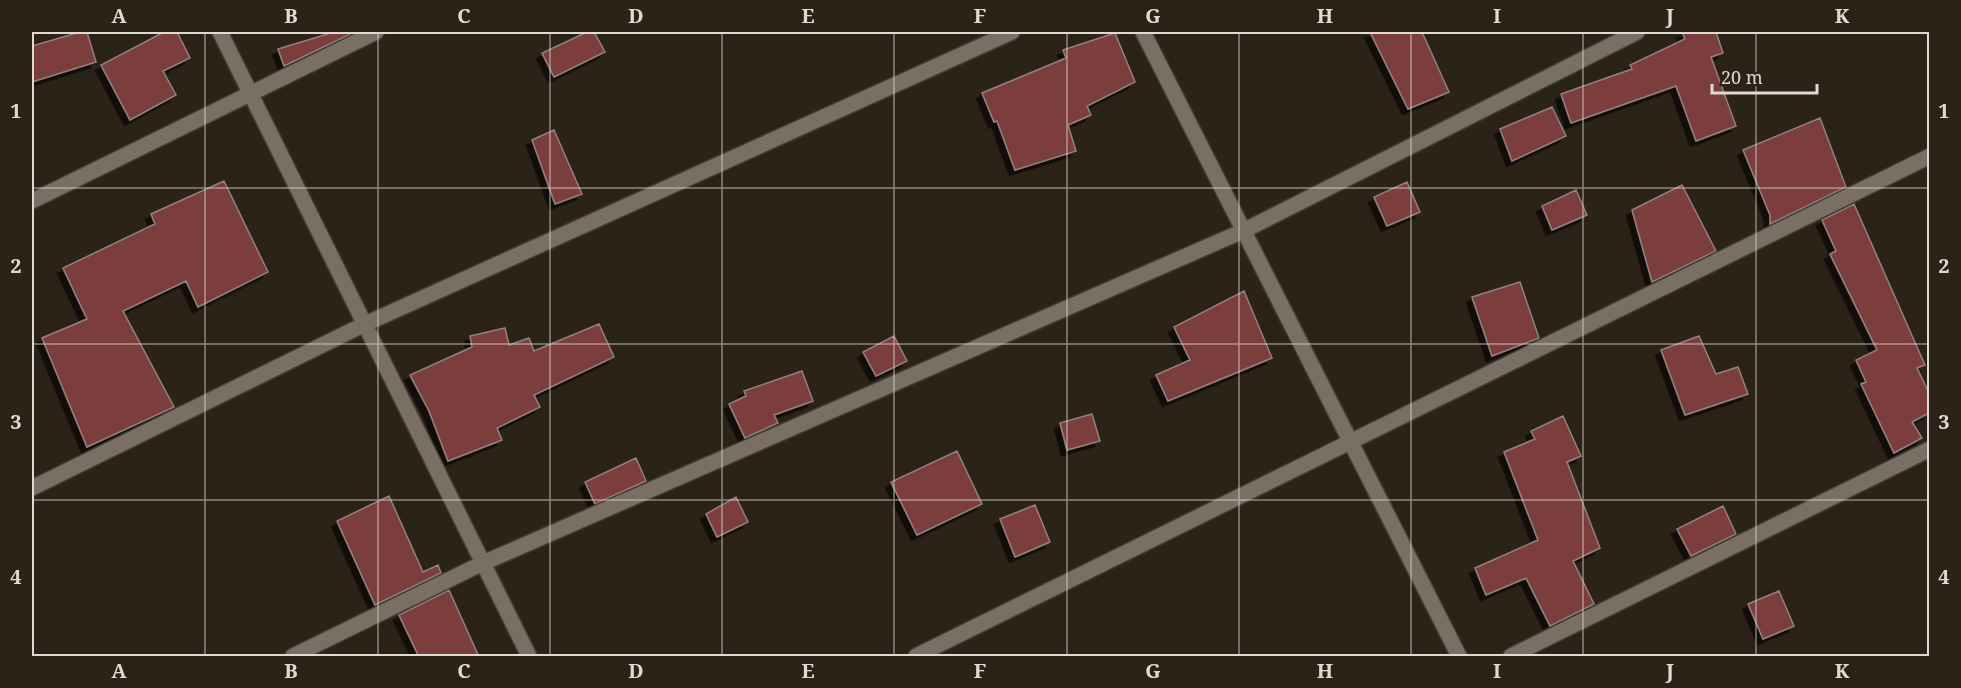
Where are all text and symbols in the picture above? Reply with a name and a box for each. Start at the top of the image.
text: A [111,2,127,29]
text: B [284,2,298,29]
text: C [457,2,471,29]
text: D [628,2,644,29]
text: E [801,2,815,29]
text: F [974,2,986,29]
text: G [1145,2,1161,29]
text: H [1317,2,1333,29]
text: I [1493,2,1501,29]
text: J [1665,2,1674,29]
text: K [1835,2,1850,29]
scale bar [1712,57,1817,95]
text: 20 m [1721,65,1763,89]
text: 1 [10,97,22,124]
text: 1 [1938,97,1950,124]
text: 2 [10,252,22,279]
text: 2 [1938,252,1950,279]
text: 3 [10,408,22,435]
text: 3 [1938,408,1950,435]
text: 4 [10,563,22,590]
text: 4 [1938,563,1950,590]
text: A [111,657,127,684]
text: B [284,657,298,684]
text: C [457,657,471,684]
text: D [628,657,644,684]
text: E [801,657,815,684]
text: F [974,657,986,684]
text: G [1145,657,1161,684]
text: H [1317,657,1333,684]
text: I [1493,657,1501,684]
text: J [1665,657,1674,684]
text: K [1835,657,1850,684]

